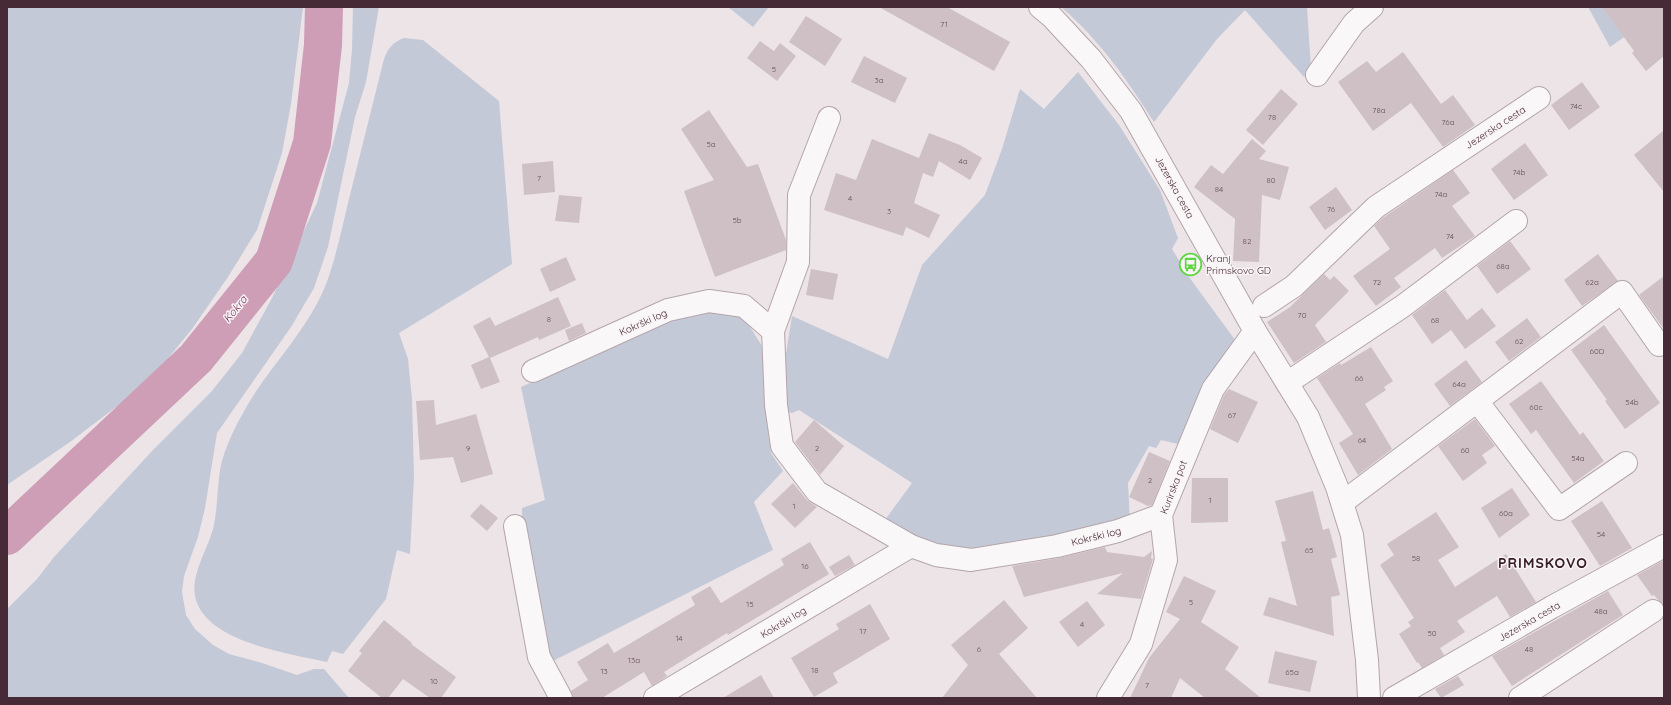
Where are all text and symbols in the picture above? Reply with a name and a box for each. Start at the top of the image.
house number: 71 [940,19,948,29]
house number: 5 [772,64,776,74]
house number: 3a [874,75,884,85]
house number: 74c [1570,101,1582,111]
street label: Jezerska cesta [1463,103,1528,152]
house number: 78a [1372,105,1386,115]
house number: 78 [1268,112,1276,122]
house number: 76a [1441,117,1455,127]
house number: 5a [706,139,716,149]
street label: Jezerska cesta [1152,154,1197,221]
house number: 4a [958,156,968,166]
house number: 74b [1513,167,1526,177]
house number: 7 [537,173,541,183]
house number: 80 [1266,175,1276,185]
house number: 84 [1215,184,1223,194]
house number: 74a [1435,189,1448,199]
house number: 4 [848,193,852,203]
house number: 76 [1327,204,1336,214]
house number: 3 [887,206,891,216]
house number: 5b [732,215,742,225]
house number: 74 [1446,231,1454,241]
house number: 82 [1243,236,1252,246]
bus stop icon: Kranj Primskovo GD [1178,251,1204,277]
place label: Kranj Primskovo GD [1206,252,1271,277]
house number: 68a [1496,261,1510,271]
house number: 72 [1373,277,1382,287]
house number: 62a [1585,277,1599,287]
water label: Kokra [220,292,251,325]
street label: Kokrški log [617,306,669,339]
house number: 70 [1298,310,1307,320]
house number: 8 [547,314,551,324]
house number: 68 [1431,315,1439,325]
house number: 62 [1515,336,1524,346]
house number: 60D [1590,346,1605,356]
house number: 66 [1355,373,1364,383]
house number: 64a [1452,379,1466,389]
house number: 54b [1625,397,1639,407]
house number: 60c [1529,402,1543,412]
house number: 67 [1228,410,1236,420]
house number: 64 [1358,435,1366,445]
house number: 9 [466,443,471,453]
house number: 2 [815,443,820,453]
house number: 60 [1460,445,1470,455]
house number: 54a [1571,453,1585,463]
street label: Kurirska pot [1157,458,1190,516]
house number: 2 [1148,475,1153,485]
house number: 1 [1209,495,1212,505]
house number: 1 [793,501,796,511]
house number: 60a [1499,508,1513,518]
street label: Kokrški log [1070,524,1123,549]
house number: 54 [1597,529,1605,539]
house number: 65 [1305,545,1313,555]
house number: 58 [1412,553,1420,563]
district label: PRIMSKOVO [1498,554,1588,572]
house number: 16 [801,561,809,571]
house number: 5 [1189,597,1193,607]
street label: Jezerska cesta [1496,598,1563,644]
house number: 15 [746,599,754,609]
street label: Kokrški log [758,604,809,641]
house number: 48a [1594,606,1608,616]
house number: 4 [1080,619,1084,629]
house number: 17 [859,626,867,636]
house number: 50 [1427,628,1437,638]
house number: 14 [675,633,683,643]
house number: 6 [977,644,982,654]
house number: 48 [1525,644,1533,654]
house number: 13a [628,655,640,665]
house number: 18 [811,665,819,675]
house number: 13 [600,666,608,676]
house number: 65a [1285,667,1299,677]
house number: 10 [430,676,438,686]
house number: 7 [1145,680,1149,690]

